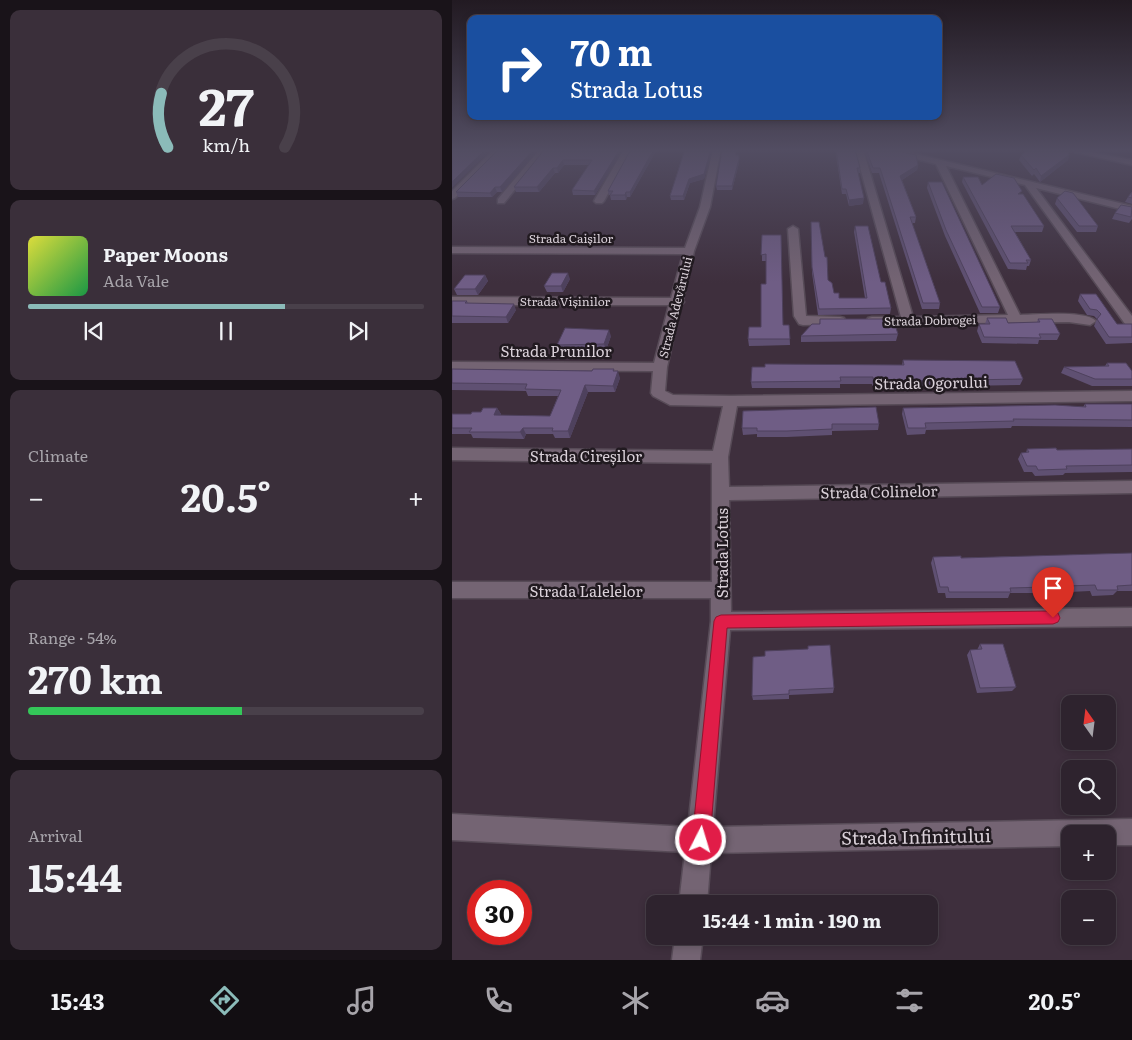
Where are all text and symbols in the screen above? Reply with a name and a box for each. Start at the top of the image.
text: 70 m [570,25,652,77]
icon: right [487,35,552,100]
text: 27 [198,65,254,142]
text: Strada Lotus [570,72,702,105]
text: km/h [202,131,250,158]
street label: Strada Caișilor [529,229,614,247]
text: Paper Moons [103,240,228,268]
street label: Strada Adevărului [654,254,696,360]
text: Ada Vale [103,268,169,292]
street label: Strada Vișinilor [520,292,611,310]
street label: Strada Dobrogei [884,310,976,330]
icon: previous [80,317,108,345]
icon: pause [212,317,240,345]
icon: next [344,317,372,345]
street label: Strada Prunilor [500,339,612,362]
street label: Strada Ogorului [874,370,988,394]
text: Climate [28,443,88,467]
street label: Strada Cireșilor [530,444,642,467]
text: 20.5° [181,467,271,524]
text: − [28,475,44,517]
text: + [408,475,424,517]
street label: Strada Colinelor [820,478,938,504]
street label: Strada Lotus [710,508,733,598]
pin [1032,567,1074,618]
icon: arrive [1039,574,1067,602]
street label: Strada Lalelelor [529,579,643,602]
text: Range · 54% [28,625,117,649]
text: 270 km [28,649,163,706]
north arrow [1061,695,1116,750]
map controls [1061,695,1116,945]
button: search [1061,760,1116,815]
position arrow [674,813,726,865]
street label: Strada Infinitului [841,821,991,851]
text: Arrival [28,823,83,847]
button: + [1061,825,1116,880]
text: 15:44 [28,847,122,904]
speed limit sign: 30 [467,880,532,945]
button: − [1061,890,1116,945]
text: 15:44 · 1 min · 190 m [703,906,881,934]
icon: directions [207,983,242,1018]
icon: music [344,983,379,1018]
icon: phone [481,983,516,1018]
icon: climate [618,983,653,1018]
icon: car [755,983,790,1018]
icon: filters [892,983,927,1018]
text: 15:43 [51,984,104,1017]
text: 20.5° [1029,984,1081,1017]

